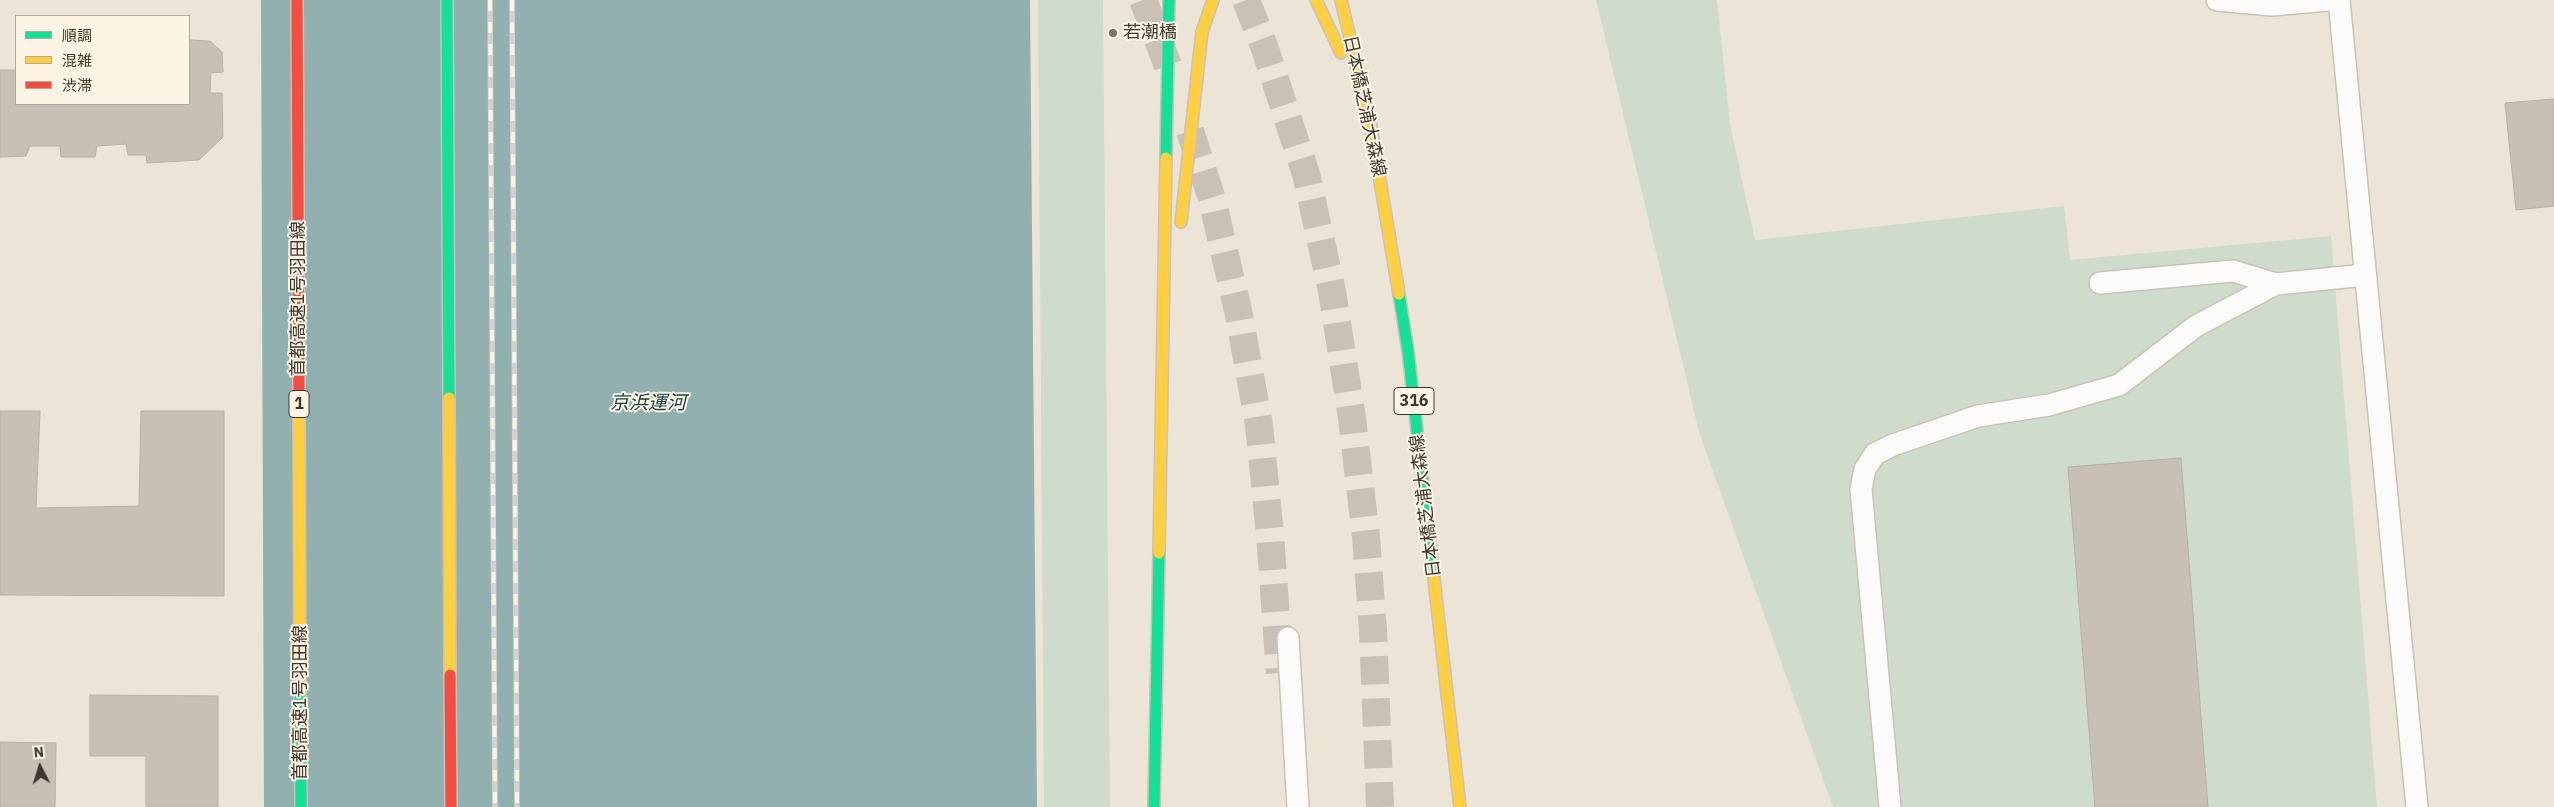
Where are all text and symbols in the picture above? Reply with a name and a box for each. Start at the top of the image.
legend [15,15,190,105]
place label: 若潮橋 [1123,22,1177,44]
text: 順調 [62,26,92,45]
marker: 若潮橋 [1107,27,1119,39]
street label: 日本橋芝浦大森線 [1338,33,1390,179]
text: 混雑 [62,51,92,70]
text: 渋滞 [62,76,92,95]
street label: 首都高速1号羽田線 [288,222,310,376]
road number: 316 [1394,388,1434,414]
road number: 1 [289,390,309,418]
water label: 京浜運河 [610,393,686,415]
street label: 日本橋芝浦大森線 [1407,433,1445,579]
street label: 首都高速1号羽田線 [290,626,312,780]
north arrow [15,742,65,792]
text: N [33,743,45,761]

